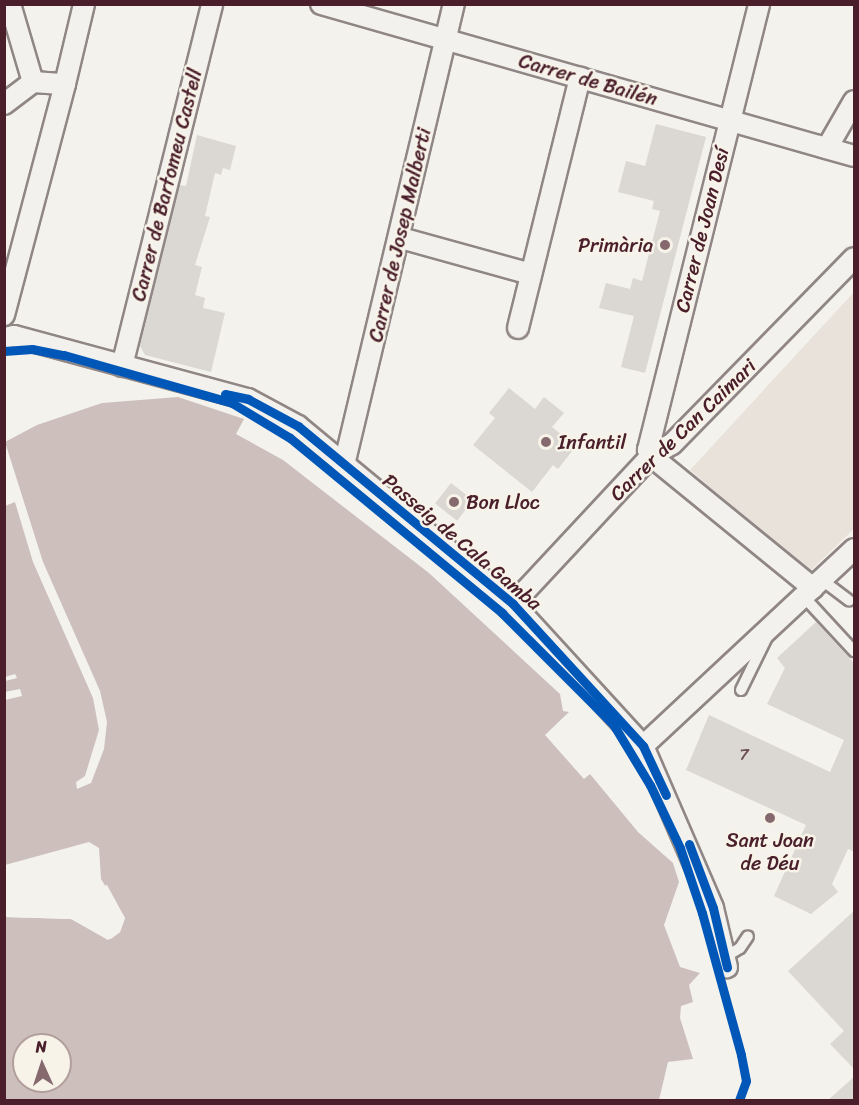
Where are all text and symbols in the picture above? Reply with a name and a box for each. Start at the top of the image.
street label: Carrer de Bailén [516,49,660,111]
street label: Carrer de Bartomeu Castell [126,65,208,305]
street label: Carrer de Josep Malberti [364,126,436,344]
street label: Carrer de Joan Desí [670,144,734,316]
place label: Primària [578,233,653,257]
marker: Primària [658,238,672,252]
street label: Carrer de Can Caimari [605,354,761,506]
place label: Infantil [558,430,626,454]
marker: Infantil [539,435,553,449]
street label: Passeig de Cala Gamba [378,469,546,615]
place label: Bon Lloc [466,490,540,514]
marker: Bon Lloc [447,495,461,509]
house number: 7 [739,745,749,765]
marker: Sant Joan de Déu [761,809,779,827]
place label: Sant Joan de Déu [726,829,814,876]
text: N [35,1032,47,1061]
north arrow [12,1033,72,1093]

